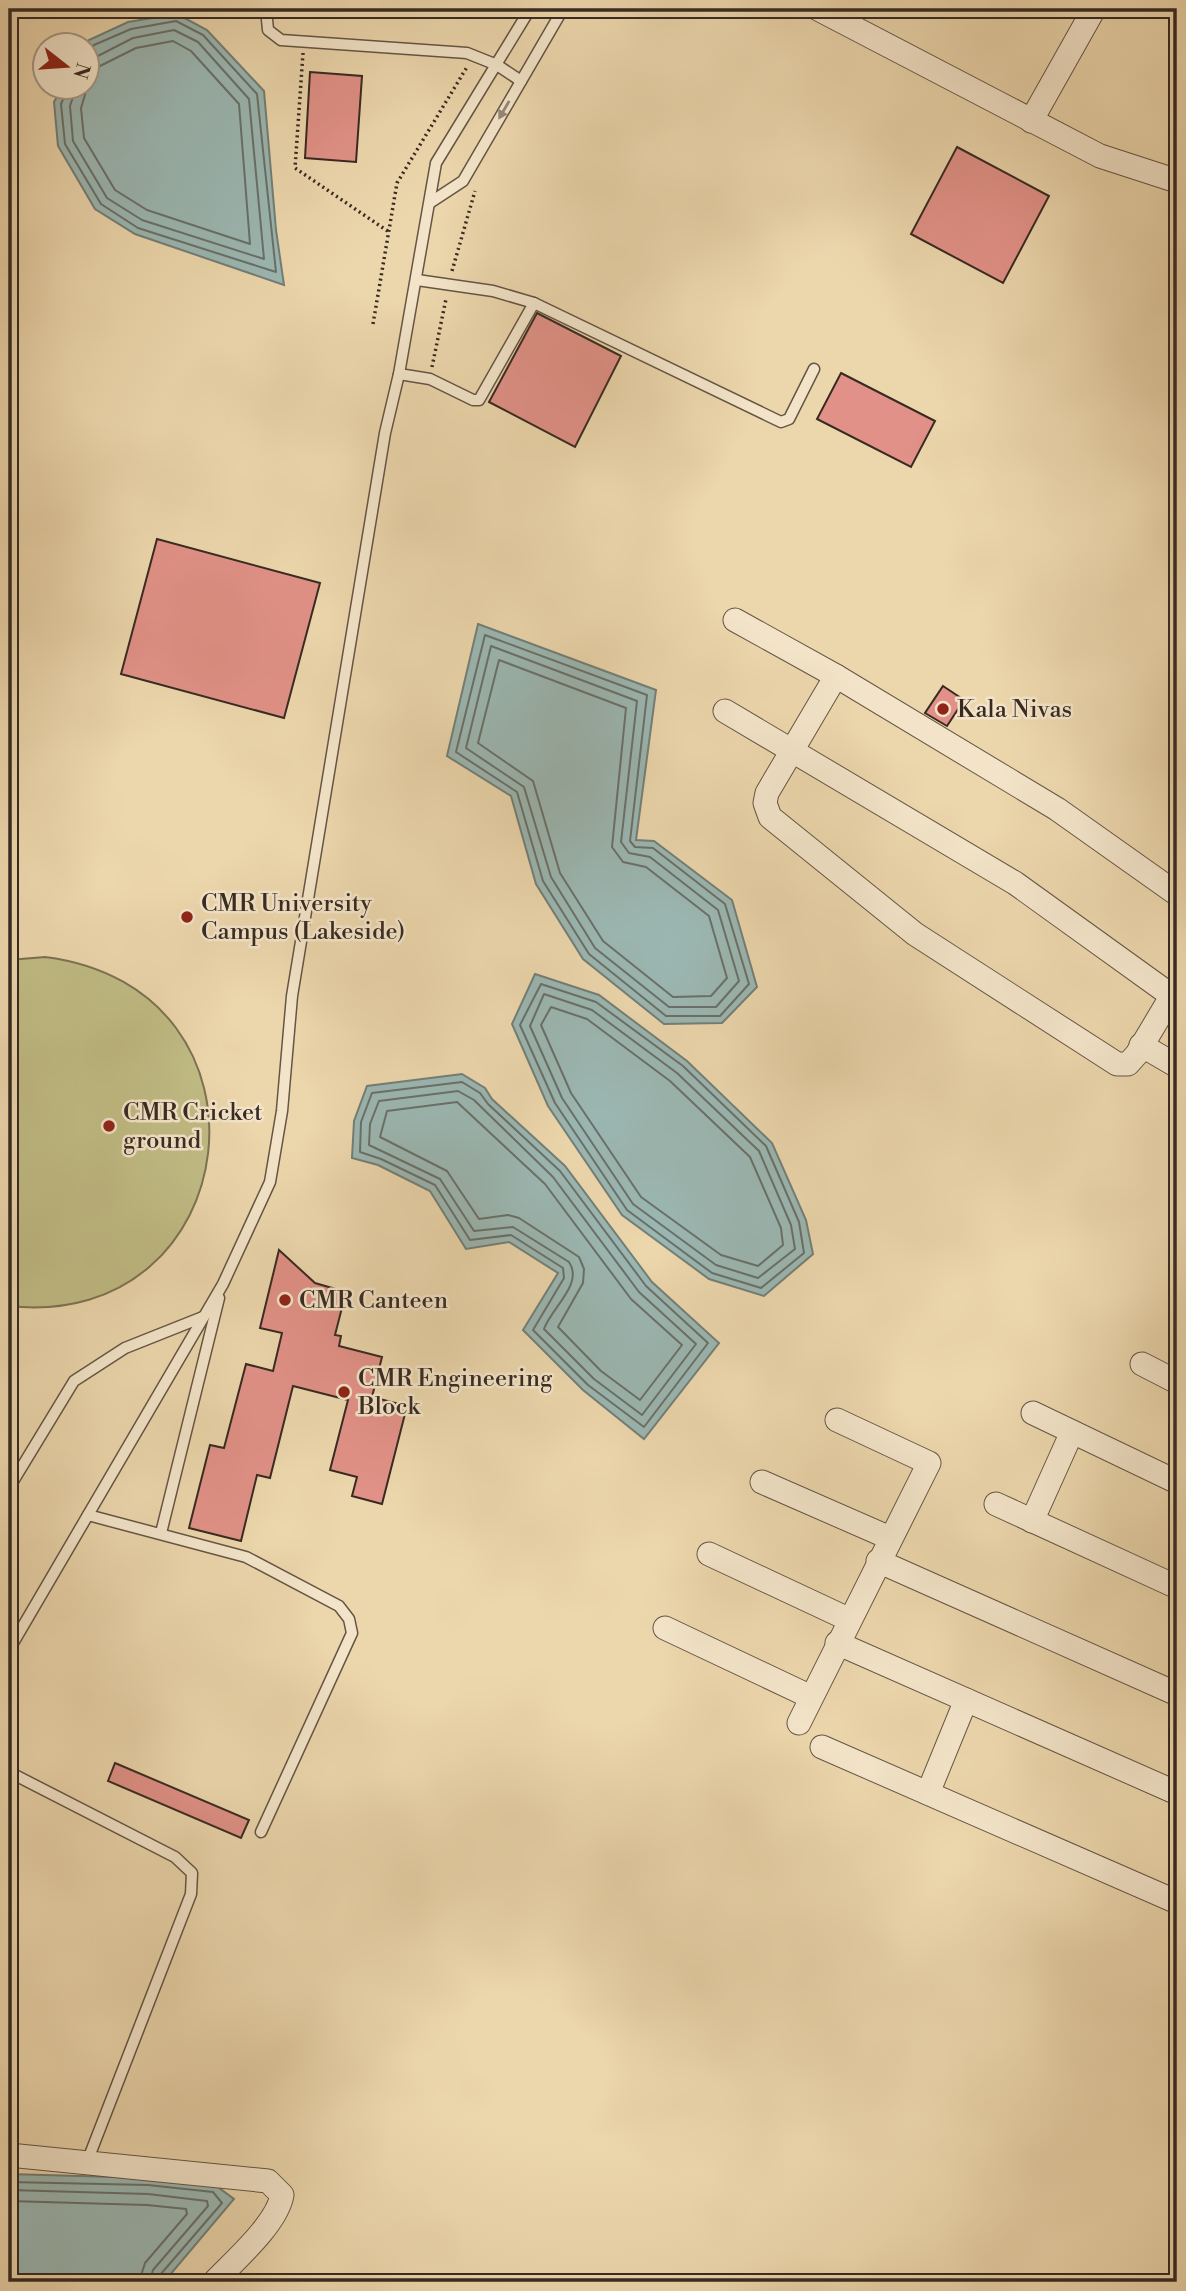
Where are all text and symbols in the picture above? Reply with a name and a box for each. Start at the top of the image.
north arrow [32,32,102,102]
text: N [68,60,95,81]
one-way arrow [498,101,510,120]
place label: Kala Nivas [957,695,1072,725]
marker: Kala Nivas [935,701,951,717]
place label: CMR University Campus (Lakeside) [201,889,405,947]
marker: CMR University Campus (Lakeside) [179,909,195,925]
place label: CMR Cricket ground [123,1098,263,1156]
marker: CMR Cricket ground [101,1118,117,1134]
place label: CMR Canteen [299,1286,448,1316]
marker: CMR Canteen [277,1292,293,1308]
place label: CMR Engineering Block [357,1364,553,1422]
marker: CMR Engineering Block [336,1384,352,1400]

